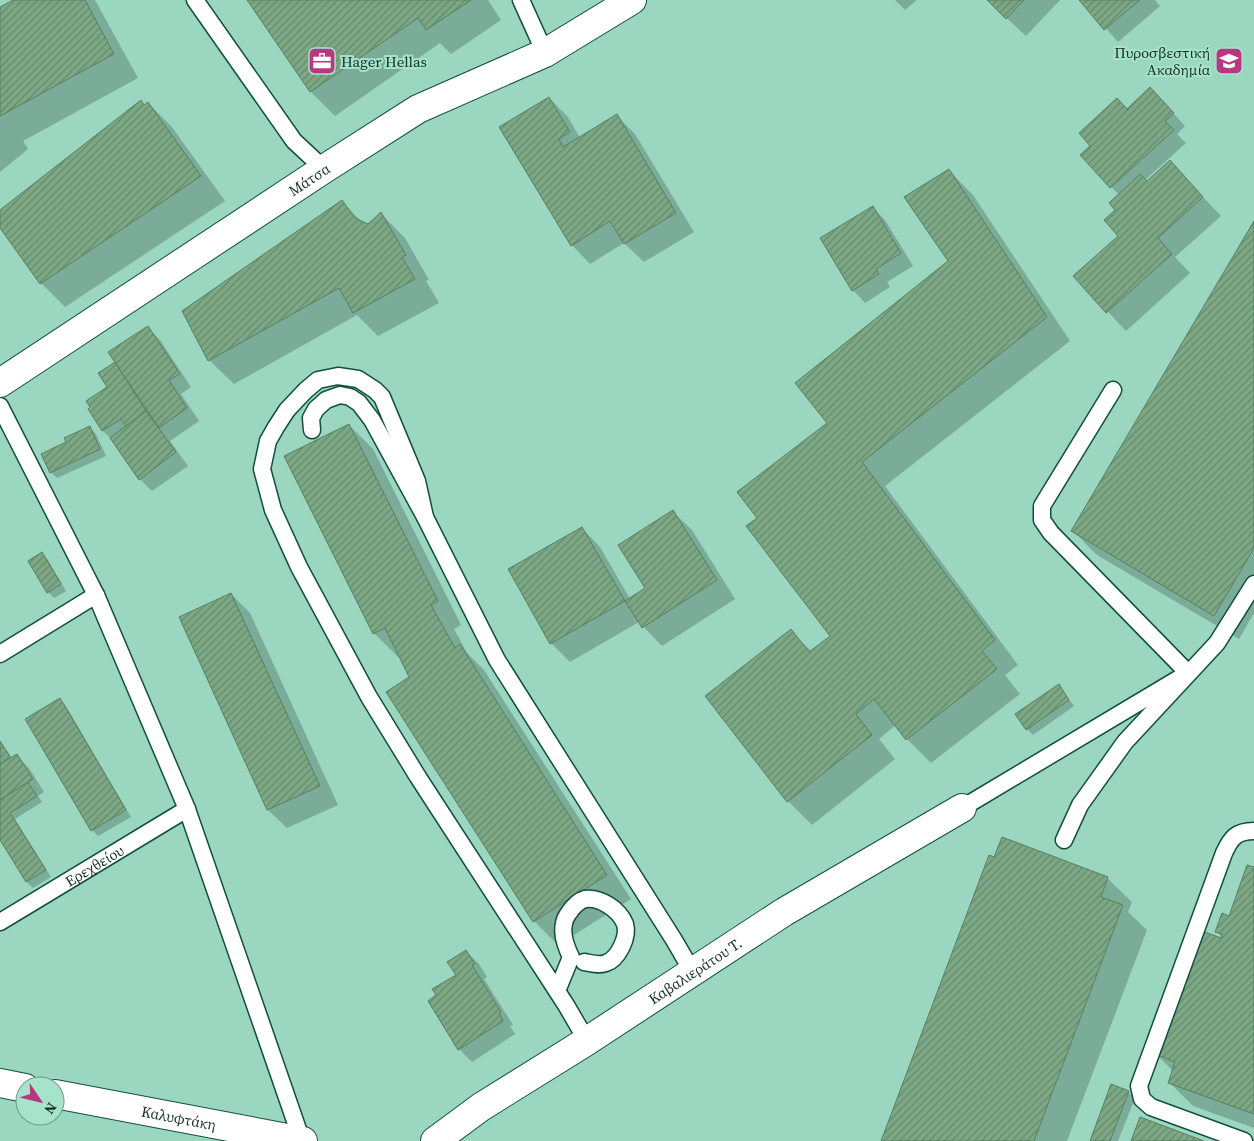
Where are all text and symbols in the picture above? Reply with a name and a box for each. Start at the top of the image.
place label: Πυροσβεστική Ακαδημία [1114,42,1211,80]
office icon: Hager Hellas [307,46,337,76]
school or university icon: Πυροσβεστική Ακαδημία [1214,46,1244,76]
place label: Hager Hellas [341,51,427,72]
street label: Μάτσα [284,157,334,200]
street label: Ερεχθείου [61,839,128,891]
street label: Καβαλιεράτου Τ. [644,932,746,1009]
north arrow [15,1076,65,1126]
text: N [40,1099,62,1118]
street label: Καλυφτάκη [140,1100,218,1135]

